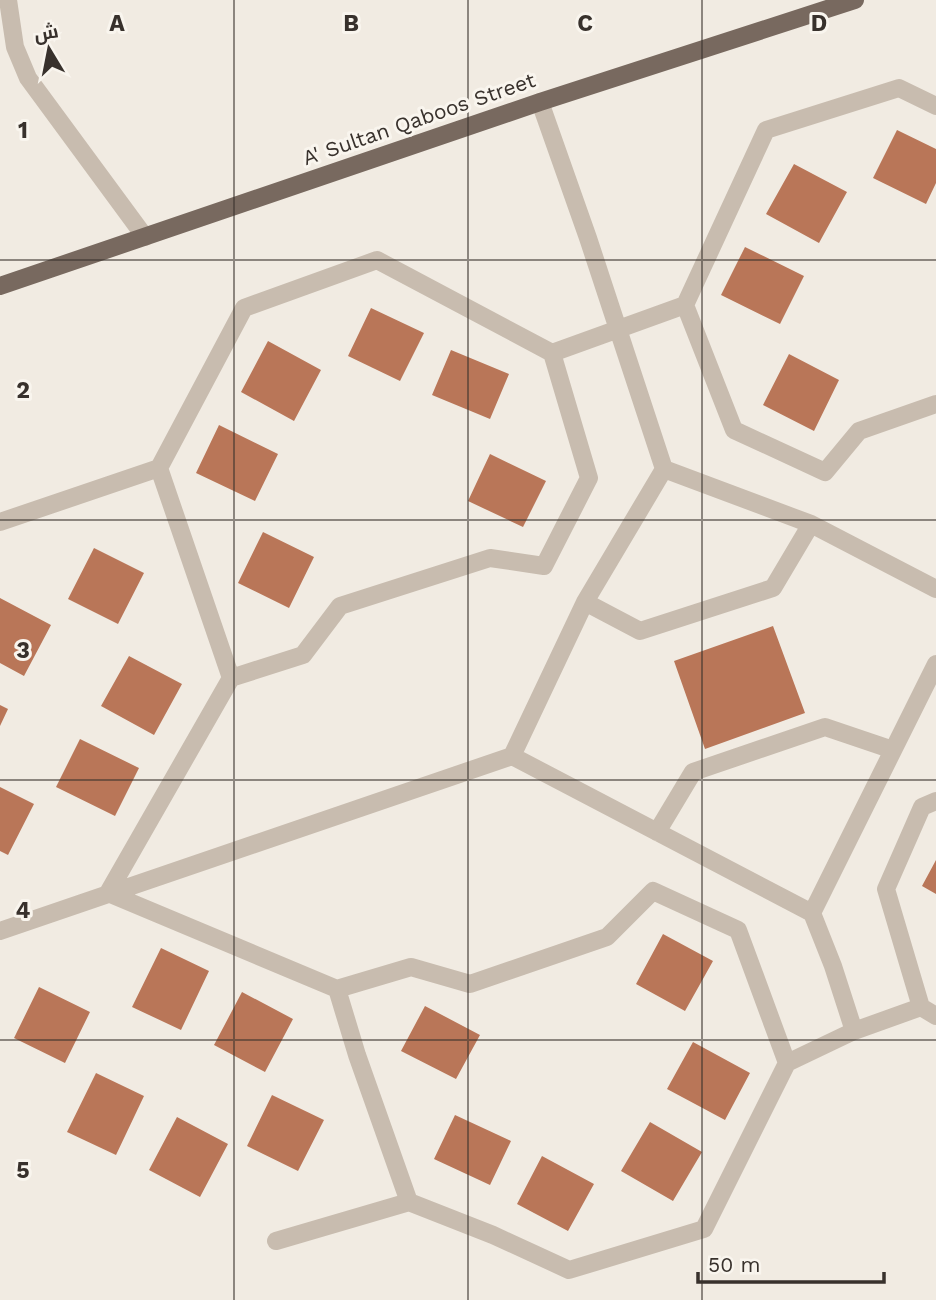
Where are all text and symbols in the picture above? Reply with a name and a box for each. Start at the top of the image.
text: A [109,10,125,37]
text: B [343,10,359,37]
text: C [577,10,593,37]
text: D [811,10,827,37]
north arrow [14,14,84,84]
text: ش [32,19,60,46]
street label: A' Sultan Qaboos Street [299,67,539,170]
text: 1 [18,117,28,144]
text: 2 [16,377,30,404]
text: 3 [16,637,30,664]
text: 4 [16,897,31,924]
text: 5 [16,1157,30,1184]
scale bar [698,1240,884,1284]
text: 50 m [708,1252,760,1277]

